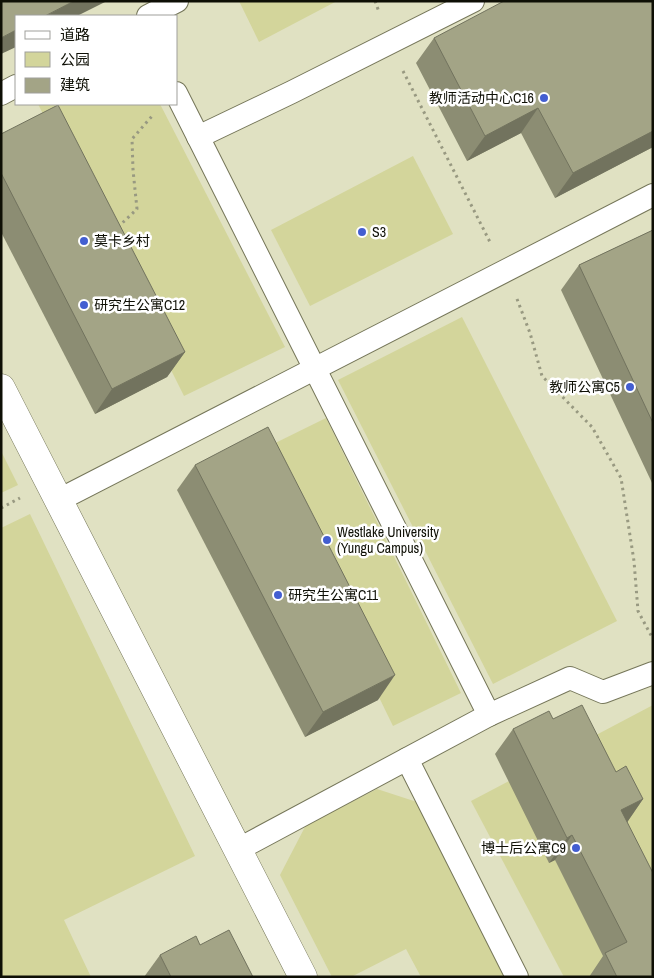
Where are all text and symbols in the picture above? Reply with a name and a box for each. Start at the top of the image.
legend [15,15,178,105]
text: 道路 [60,24,90,45]
text: 公园 [60,49,90,70]
text: 建筑 [60,74,90,95]
place label: 教师活动中心C16 [429,89,534,107]
marker: 教师活动中心C16 [538,92,550,104]
place label: S3 [372,223,386,241]
marker: S3 [356,226,368,238]
place label: 莫卡乡村 [94,232,150,250]
marker: 莫卡乡村 [78,235,90,247]
place label: 研究生公寓C12 [94,296,185,314]
marker: 研究生公寓C12 [78,299,90,311]
place label: 教师公寓C5 [549,378,620,396]
marker: 教师公寓C5 [624,381,636,393]
place label: Westlake University (Yungu Campus) [337,523,439,557]
marker: Westlake University (Yungu Campus) [321,534,333,546]
place label: 研究生公寓C11 [288,586,379,604]
marker: 研究生公寓C11 [272,589,284,601]
place label: 博士后公寓C9 [481,839,566,857]
marker: 博士后公寓C9 [570,842,582,854]

